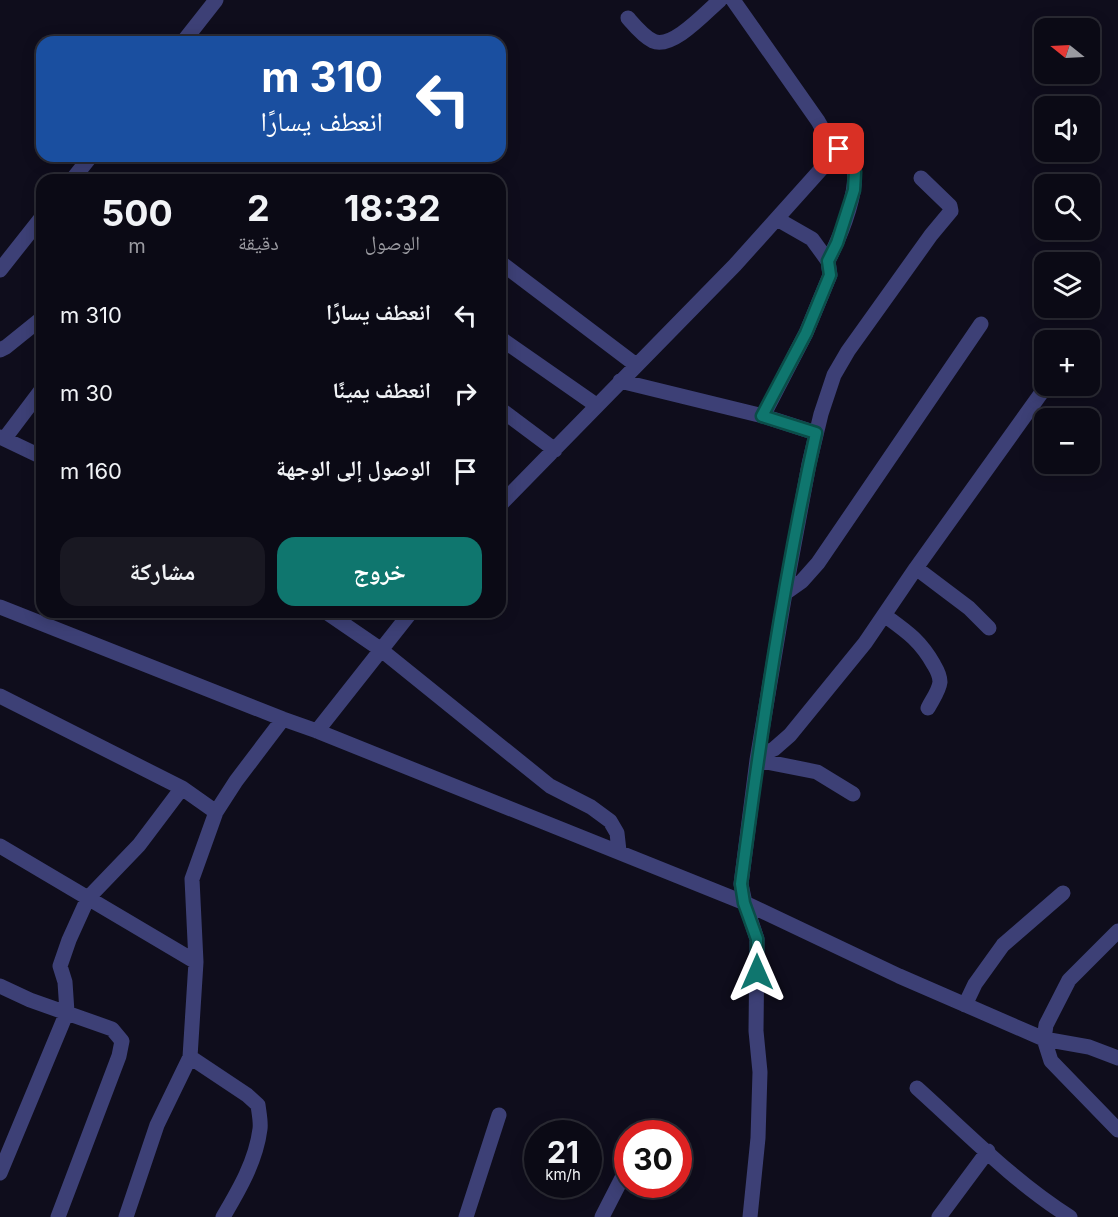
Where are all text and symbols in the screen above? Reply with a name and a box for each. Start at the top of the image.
north arrow [1034,18,1100,84]
map controls [1034,18,1100,474]
text: 310 m [261,51,383,102]
icon: left [404,60,482,138]
button: sound [1034,96,1100,162]
text: انعطف يسارًا [260,105,383,138]
pin [813,123,864,174]
icon: arrive [822,132,855,165]
button: search [1034,174,1100,240]
text: 2 [247,186,270,230]
text: 18:32 [344,186,441,230]
text: 500 [101,191,173,235]
text: دقيقة [238,231,279,255]
text: الوصول [365,231,420,255]
text: m [128,234,146,258]
button: layers [1034,252,1100,318]
text: انعطف يسارًا [326,299,431,325]
icon: left [449,299,482,332]
text: 310 m [60,302,122,328]
button: + [1034,330,1100,396]
text: انعطف يمينًا [332,377,431,403]
icon: right [449,377,482,410]
text: 30 m [60,380,113,406]
button: − [1034,408,1100,474]
text: الوصول إلى الوجهة [276,455,431,481]
icon: arrive [449,455,482,488]
text: 160 m [60,458,122,484]
button: مشاركة [60,537,265,606]
button: خروج [277,537,482,606]
position arrow [725,940,789,1004]
speed limit sign: 30 [614,1120,692,1198]
text: 21 [547,1134,579,1170]
text: km/h [545,1165,581,1184]

